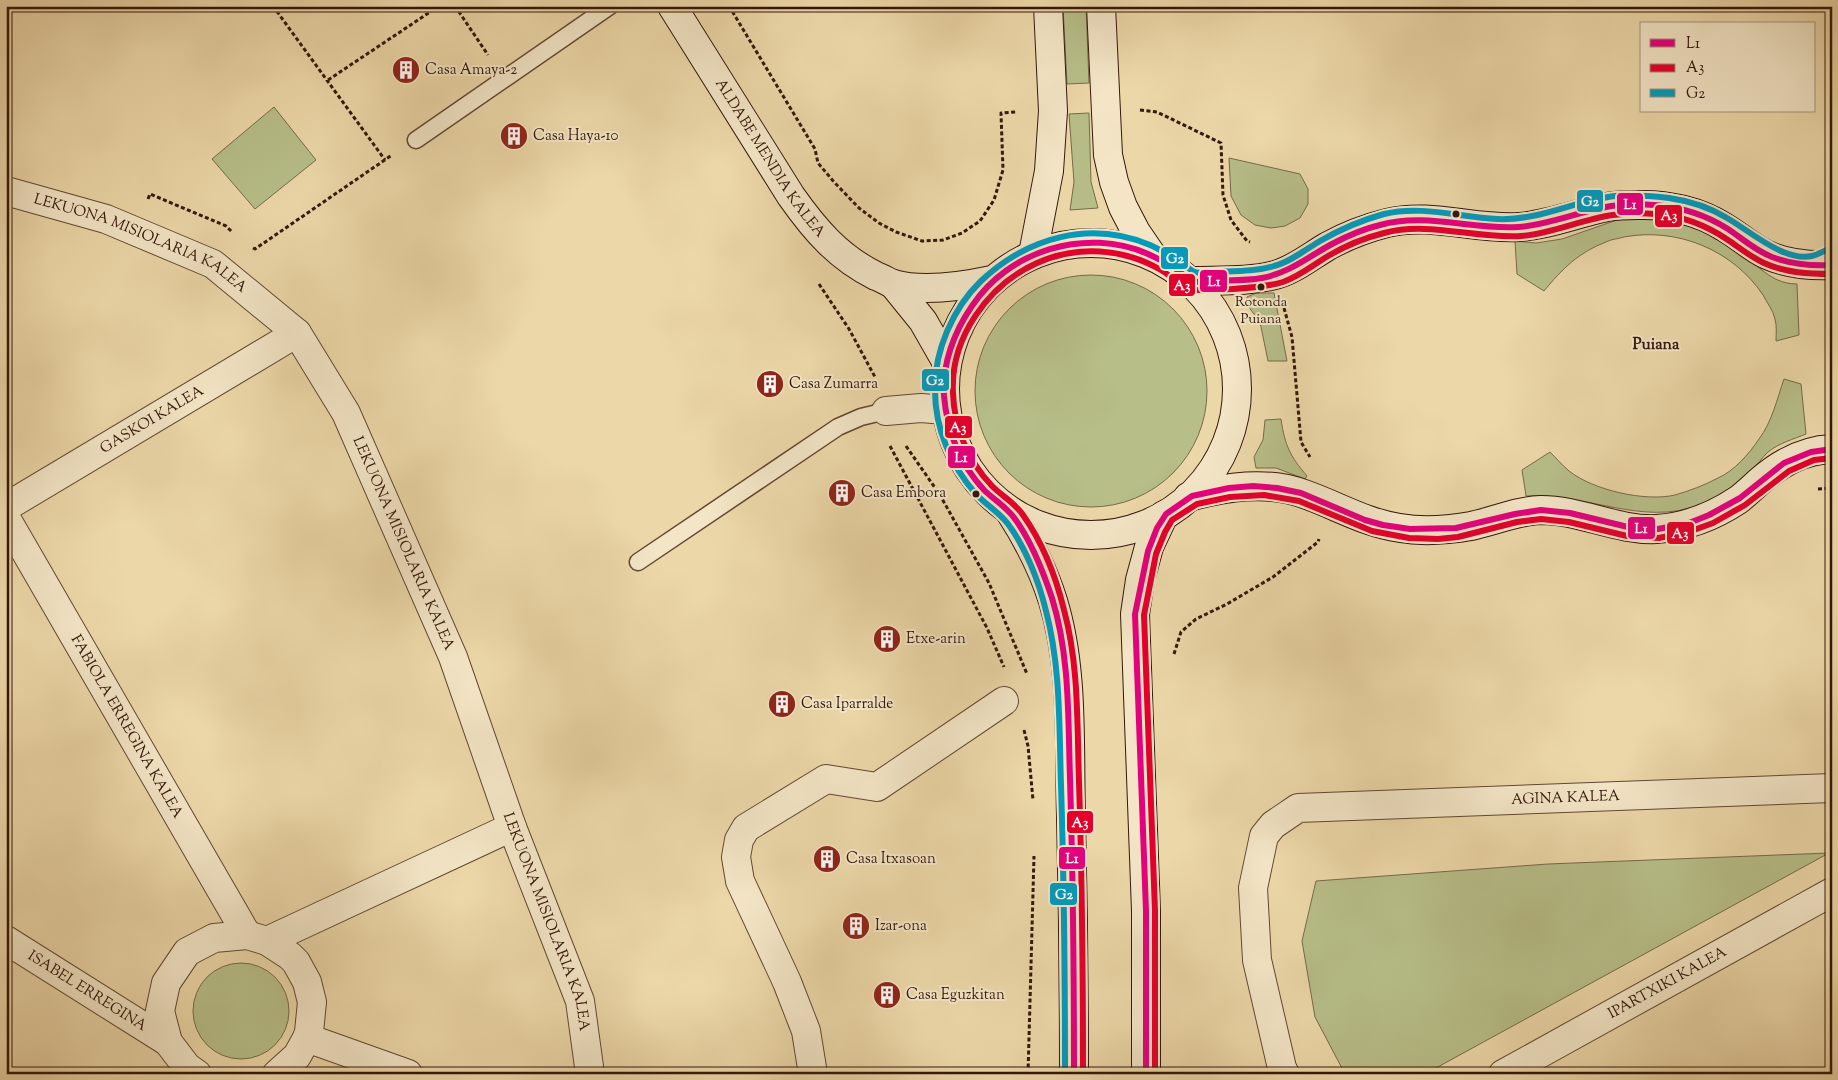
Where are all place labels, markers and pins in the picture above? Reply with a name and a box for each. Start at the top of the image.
building icon: Casa Amaya-2 [391,55,421,85]
place label: Casa Amaya-2 [425,60,517,81]
building icon: Casa Haya-10 [499,121,529,151]
place label: Casa Haya-10 [533,126,618,147]
unlabelled marker [1451,209,1461,219]
marker: Rotonda Puiana [1256,282,1266,292]
place label: Rotonda Puiana [1235,293,1288,330]
building icon: Casa Zumarra [755,369,785,399]
place label: Casa Zumarra [789,374,878,395]
building icon: Casa Embora [827,478,857,508]
place label: Casa Embora [861,483,946,504]
unlabelled marker [971,489,981,499]
building icon: Etxe-arin [872,624,902,654]
place label: Etxe-arin [906,629,966,650]
building icon: Casa Iparralde [767,689,797,719]
place label: Casa Iparralde [801,694,893,715]
building icon: Casa Itxasoan [812,844,842,874]
place label: Casa Itxasoan [846,849,936,870]
building icon: Izar-ona [841,911,871,941]
place label: Izar-ona [875,916,927,937]
building icon: Casa Eguzkitan [872,980,902,1010]
place label: Casa Eguzkitan [906,985,1005,1006]

